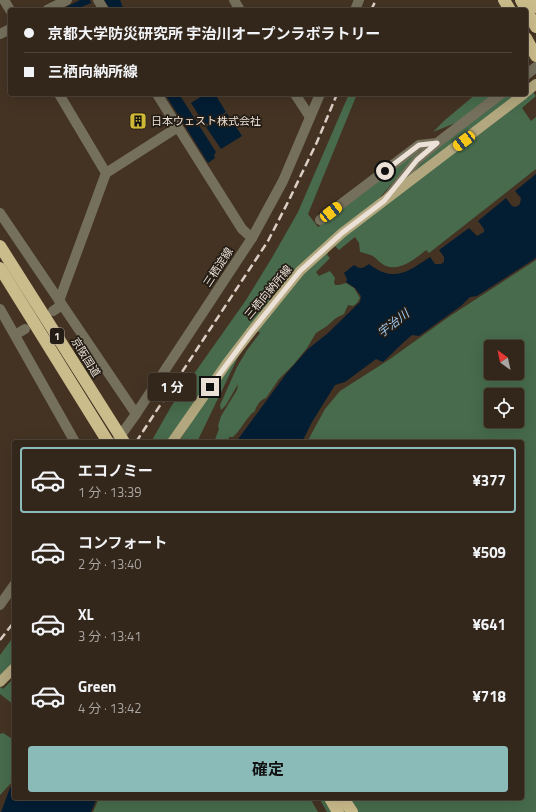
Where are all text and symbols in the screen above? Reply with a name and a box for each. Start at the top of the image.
text: 京都大学防災研究所 宇治川オープンラボラトリー [48,22,380,45]
text: 三栖向納所線 [48,60,138,83]
building icon: 日本ウェスト株式会社 [128,111,148,131]
place label: 日本ウェスト株式会社 [151,113,261,129]
car [451,129,477,153]
route start [376,162,394,180]
car [318,200,344,224]
street label: 三栖淀線 [199,244,237,290]
street label: 三栖向納所線 [241,262,295,322]
water label: 宇治川 [373,303,415,342]
road number: 1 [50,328,64,344]
street label: 京阪国道 [68,334,104,380]
north arrow [484,340,524,380]
map controls [484,340,524,428]
callout: 1 分 [148,373,196,401]
text: 1 分 [160,377,184,397]
route end [201,378,219,396]
button: locate [484,388,524,428]
text: エコノミー [78,459,153,482]
icon: car [30,462,66,498]
text: ¥377 [472,469,506,492]
text: 1 分 · 13:39 [78,482,142,502]
text: コンフォート [78,531,168,554]
icon: car [30,534,66,570]
text: ¥509 [472,541,506,564]
text: 2 分 · 13:40 [78,554,142,574]
text: XL [78,603,94,626]
icon: car [30,606,66,642]
text: ¥641 [472,613,506,636]
text: 3 分 · 13:41 [78,626,142,646]
text: Green [78,675,116,698]
icon: car [30,678,66,714]
text: ¥718 [472,685,506,708]
text: 4 分 · 13:42 [78,698,142,718]
button: 確定 [28,746,508,792]

